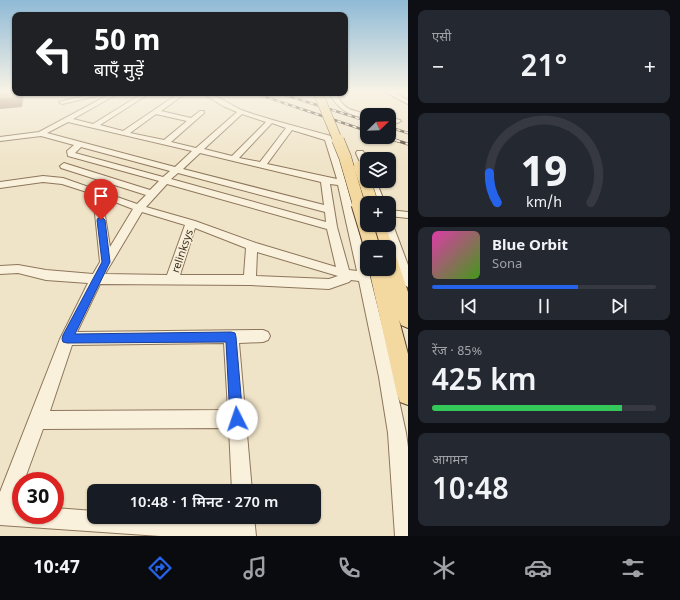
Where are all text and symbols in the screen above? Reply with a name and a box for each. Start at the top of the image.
text: 50 m [94,25,160,61]
icon: left [28,28,80,80]
text: एसी [432,29,451,46]
text: 21° [521,49,567,88]
text: − [432,54,444,83]
text: + [644,54,656,83]
text: बाएँ मुड़ें [94,60,144,83]
north arrow [360,108,396,144]
map controls [360,108,396,276]
text: 19 [520,149,568,203]
button: layers [360,152,396,188]
pin [84,179,118,220]
icon: arrive [90,185,112,207]
text: km/h [526,194,562,213]
button: + [360,196,396,232]
street label: relinksys [169,228,197,275]
text: Blue Orbit [492,237,568,256]
button: − [360,240,396,276]
text: Sona [492,256,522,273]
icon: previous [458,295,480,317]
icon: pause [533,295,555,317]
icon: next [608,295,630,317]
text: रेंज · 85% [432,343,482,360]
text: 425 km [432,363,537,402]
position arrow [216,398,258,440]
text: आगमन [432,452,468,469]
speed limit sign: 30 [12,472,64,524]
text: 10:48 [432,472,509,511]
text: 10:48 · 1 मिनट · 270 m [130,494,278,513]
icon: directions [146,554,174,582]
icon: music [241,554,269,582]
icon: phone [335,554,363,582]
icon: climate [430,554,458,582]
icon: car [524,554,552,582]
icon: filters [619,554,647,582]
text: 10:47 [33,557,80,580]

